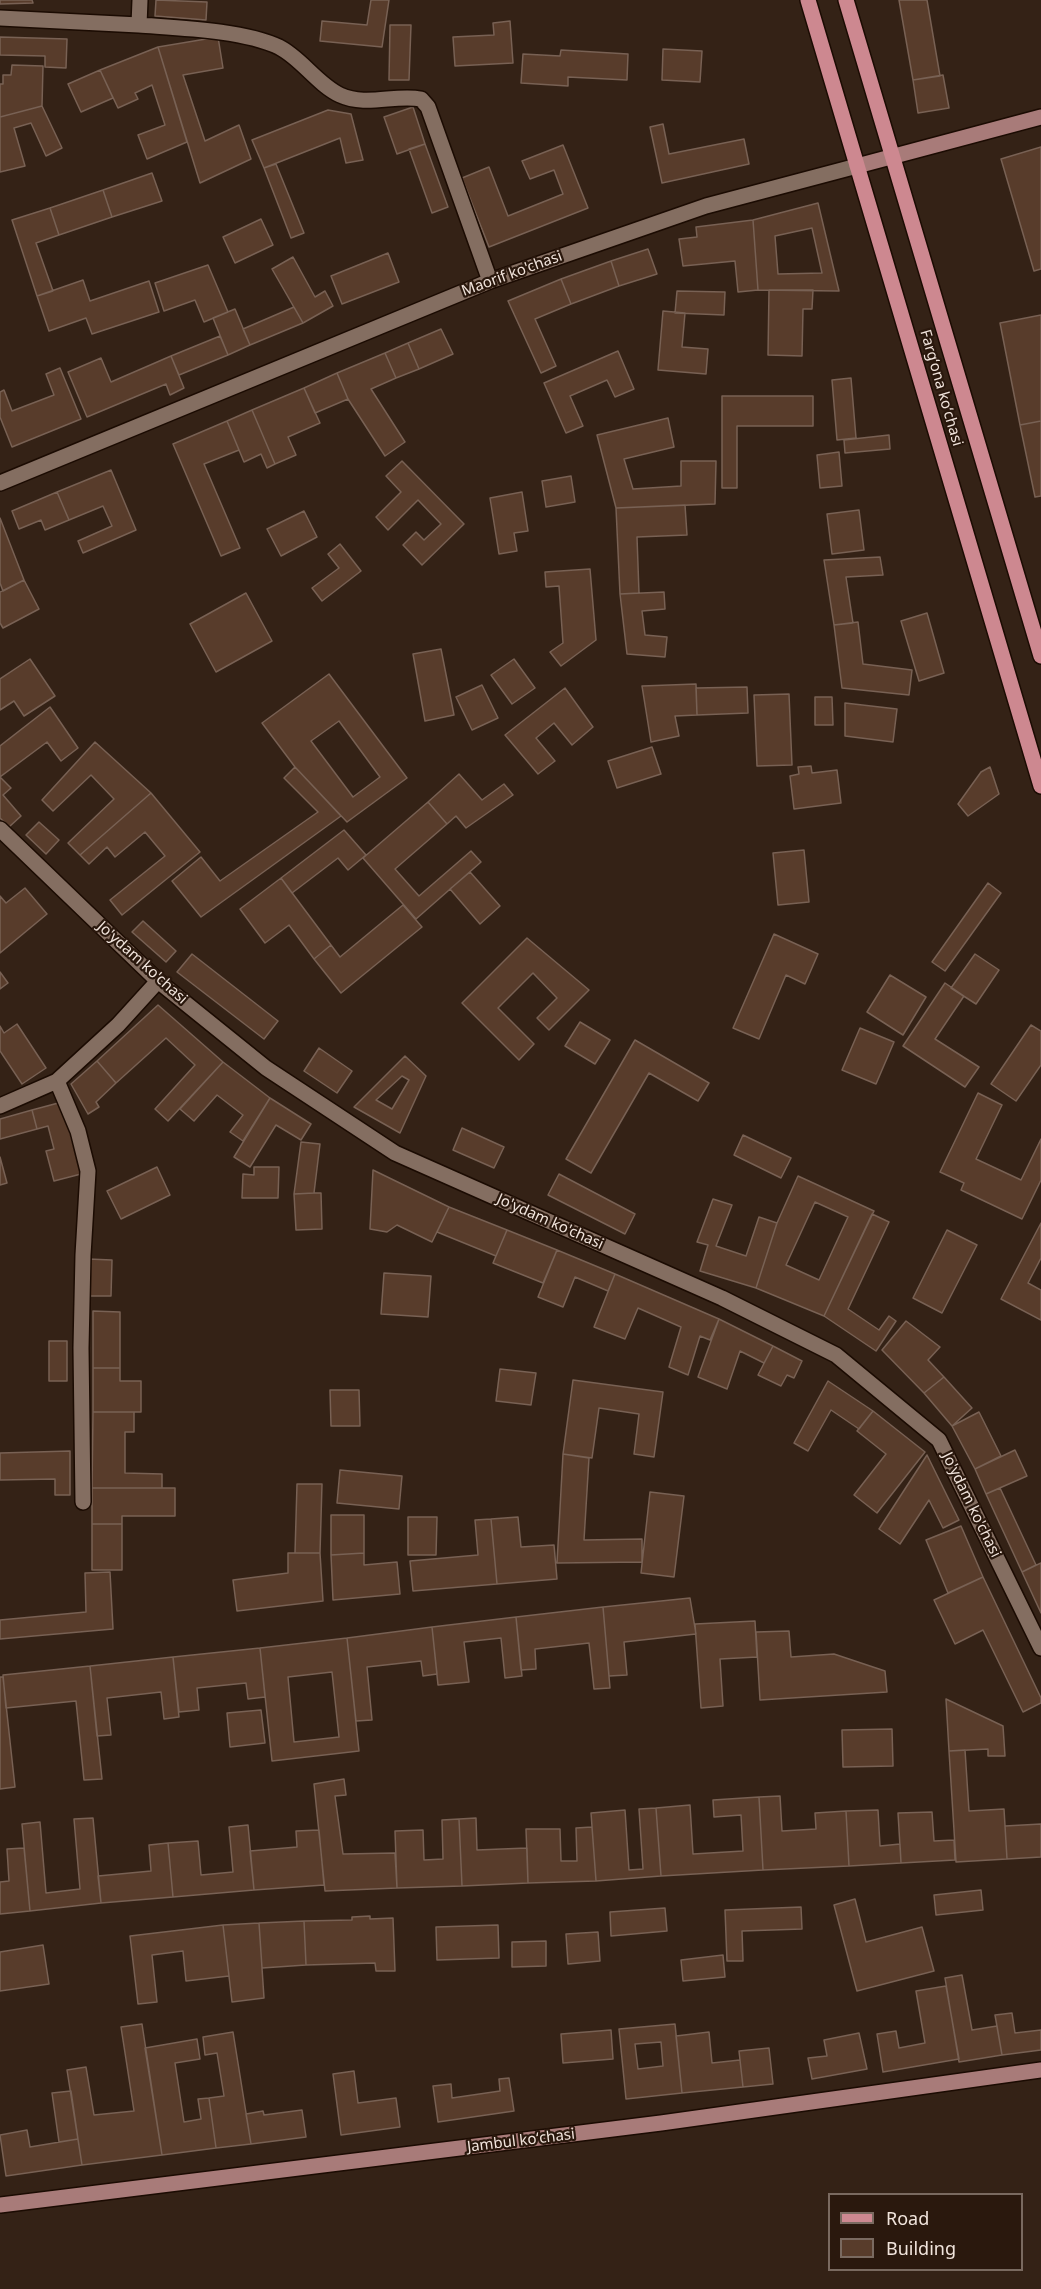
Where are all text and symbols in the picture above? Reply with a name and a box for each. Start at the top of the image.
street label: Maorif ko'chasi [459,247,565,301]
street label: Fargʻona koʻchasi [916,328,966,448]
street label: Jo'ydam ko'chasi [93,918,191,1008]
street label: Jo'ydam ko'chasi [494,1190,606,1254]
street label: Jo'ydam ko'chasi [938,1449,1004,1561]
street label: Jambul koʻchasi [466,2125,576,2157]
legend [828,2193,1023,2271]
text: Road [886,2206,929,2230]
text: Building [886,2236,956,2260]

